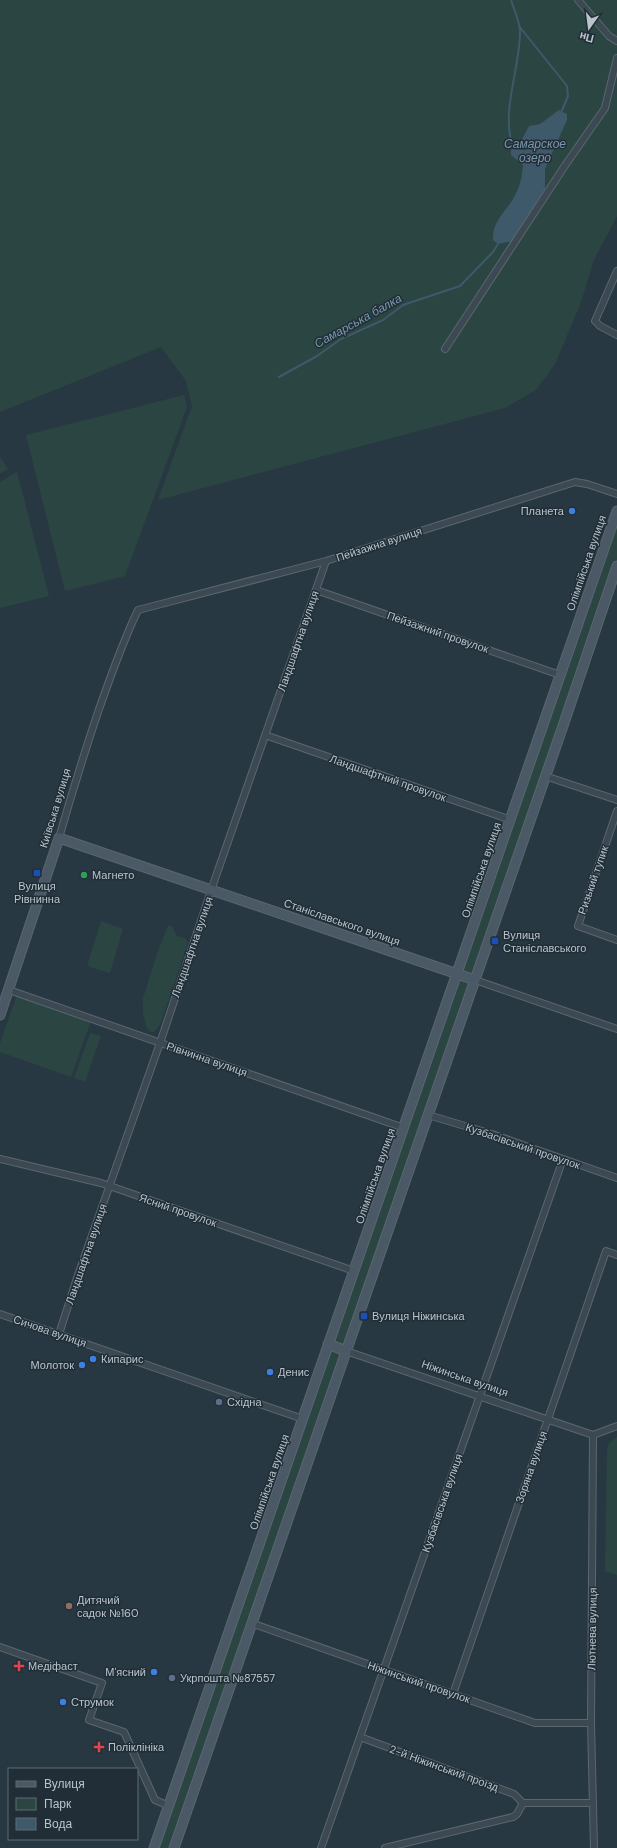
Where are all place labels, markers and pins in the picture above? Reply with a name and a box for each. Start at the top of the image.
place label: Планета [521,504,565,518]
marker: Планета [567,506,577,516]
marker: Вулиця Рівнинна [32,868,42,878]
place label: Магнето [92,868,134,882]
marker: Магнето [79,870,89,880]
place label: Вулиця Рівнинна [14,879,61,906]
place label: Вулиця Станіславського [503,928,586,955]
marker: Вулиця Станіславського [490,936,500,946]
place label: Вулиця Ніжинська [372,1309,465,1323]
marker: Вулиця Ніжинська [359,1311,369,1321]
place label: Кипарис [101,1352,144,1366]
marker: Кипарис [88,1354,98,1364]
place label: Молоток [31,1358,74,1372]
marker: Молоток [77,1360,87,1370]
place label: Денис [278,1365,310,1379]
marker: Денис [265,1367,275,1377]
place label: Східна [227,1395,262,1409]
marker: Східна [214,1397,224,1407]
place label: Дитячий садок №160 [77,1593,139,1620]
marker: Дитячий садок №160 [64,1601,74,1611]
place label: Медіфаст [28,1659,78,1673]
marker: Медіфаст [13,1660,25,1672]
place label: М'ясний [105,1665,146,1679]
marker: М'ясний [149,1667,159,1677]
place label: Укрпошта №87557 [180,1671,275,1685]
marker: Укрпошта №87557 [167,1673,177,1683]
place label: Струмок [71,1695,114,1709]
marker: Струмок [58,1697,68,1707]
place label: Поліклініка [108,1740,165,1754]
marker: Поліклініка [93,1741,105,1753]

